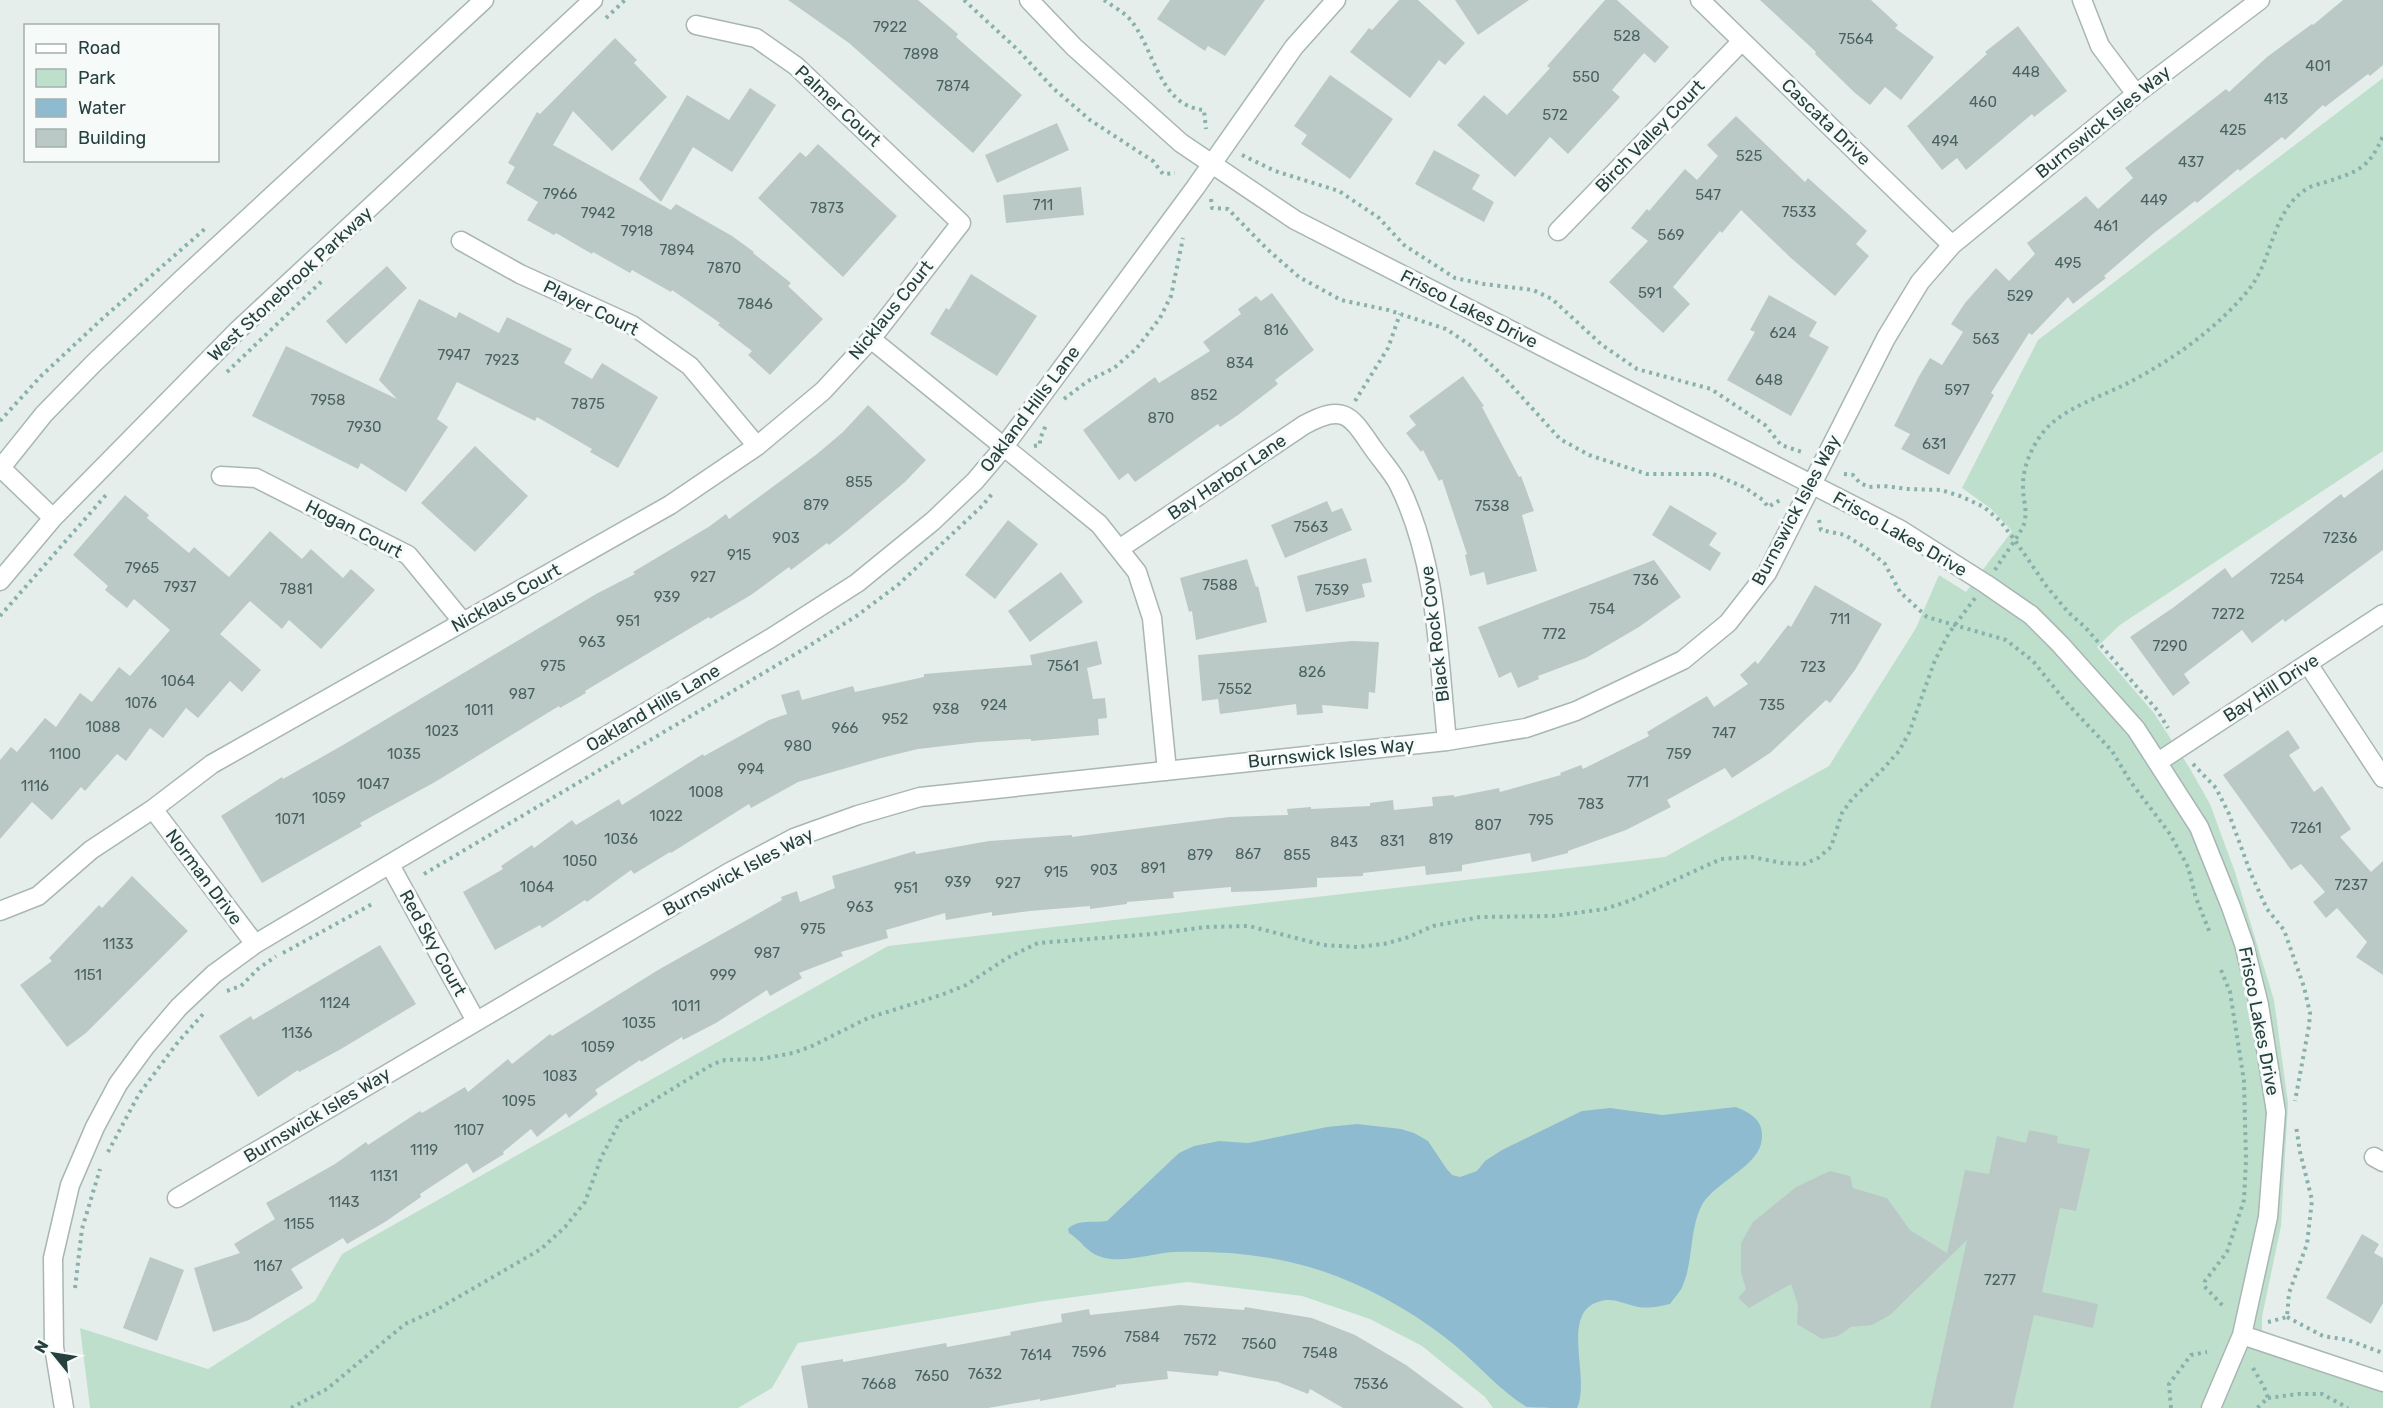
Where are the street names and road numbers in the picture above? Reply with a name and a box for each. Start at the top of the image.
street label: Palmer Court [790,61,886,151]
street label: Burnswick Isles Way [2031,61,2175,183]
street label: Cascata Drive [1777,74,1875,170]
street label: Birch Valley Court [1591,75,1709,197]
street label: West Stonebrook Parkway [203,202,377,366]
street label: Nicklaus Court [844,256,938,364]
street label: Frisco Lakes Drive [1397,265,1541,353]
street label: Player Court [540,275,642,341]
street label: Oakland Hills Lane [975,342,1085,476]
street label: Bay Harbor Lane [1164,429,1290,525]
street label: Burnswick Isles Way [1747,431,1845,589]
street label: Frisco Lakes Drive [1829,487,1971,581]
street label: Hogan Court [302,495,406,563]
street label: Nicklaus Court [447,559,565,637]
street label: Black Rock Cove [1416,565,1454,703]
street label: Bay Hill Drive [2219,649,2323,727]
street label: Oakland Hills Lane [582,659,724,757]
street label: Burnswick Isles Way [1247,733,1415,773]
street label: Burnswick Isles Way [659,823,817,921]
street label: Norman Drive [161,825,247,929]
street label: Red Sky Court [395,886,471,1000]
street label: Frisco Lakes Drive [2234,945,2284,1097]
street label: Burnswick Isles Way [240,1062,394,1168]

